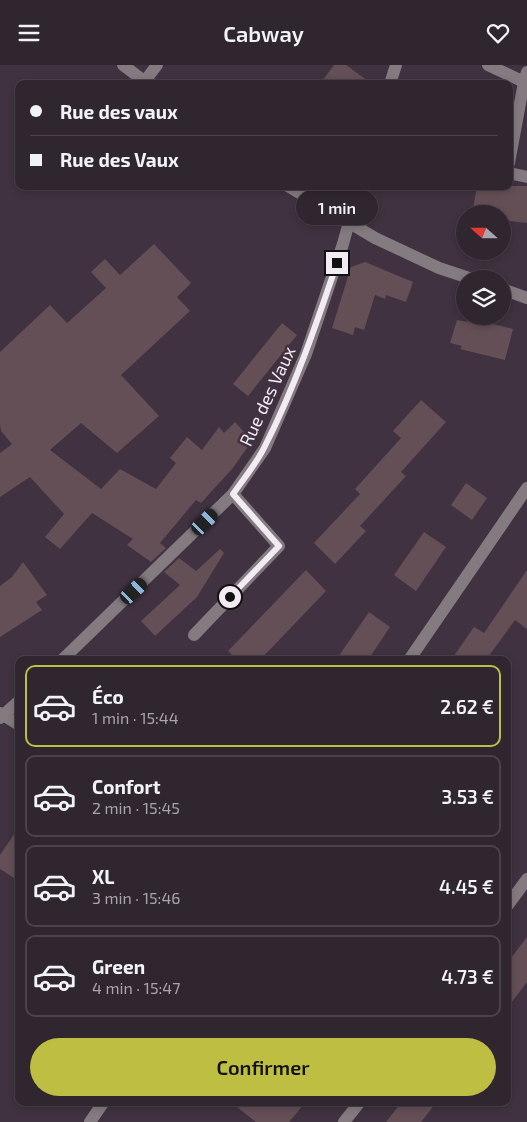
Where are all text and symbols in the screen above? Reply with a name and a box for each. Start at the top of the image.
icon: menu [15,19,43,47]
icon: heart [484,19,512,47]
text: Cabway [223,20,304,46]
text: Rue des vaux [60,100,178,123]
text: Rue des Vaux [60,148,179,171]
callout: 1 min [296,191,378,225]
text: 1 min [318,198,356,217]
north arrow [456,205,511,260]
map controls [456,205,511,325]
route end [326,252,348,274]
button: layers [456,270,511,325]
street label: Rue des Vaux [234,342,300,450]
car [189,506,220,538]
car [117,575,150,607]
route start [219,586,241,608]
icon: car [32,684,77,729]
text: Éco [92,685,124,708]
text: 2.62 € [440,695,494,718]
text: 1 min · 15:44 [92,708,179,727]
icon: car [32,774,77,819]
text: Confort [92,775,160,798]
text: 3.53 € [441,785,494,808]
text: 2 min · 15:45 [92,798,180,817]
icon: car [32,864,77,909]
text: XL [92,865,114,888]
text: 4.45 € [439,875,494,898]
text: 3 min · 15:46 [92,888,180,907]
icon: car [32,954,77,999]
text: Green [92,955,145,978]
text: 4.73 € [441,965,494,988]
text: 4 min · 15:47 [92,978,180,997]
button: Confirmer [30,1038,496,1096]

